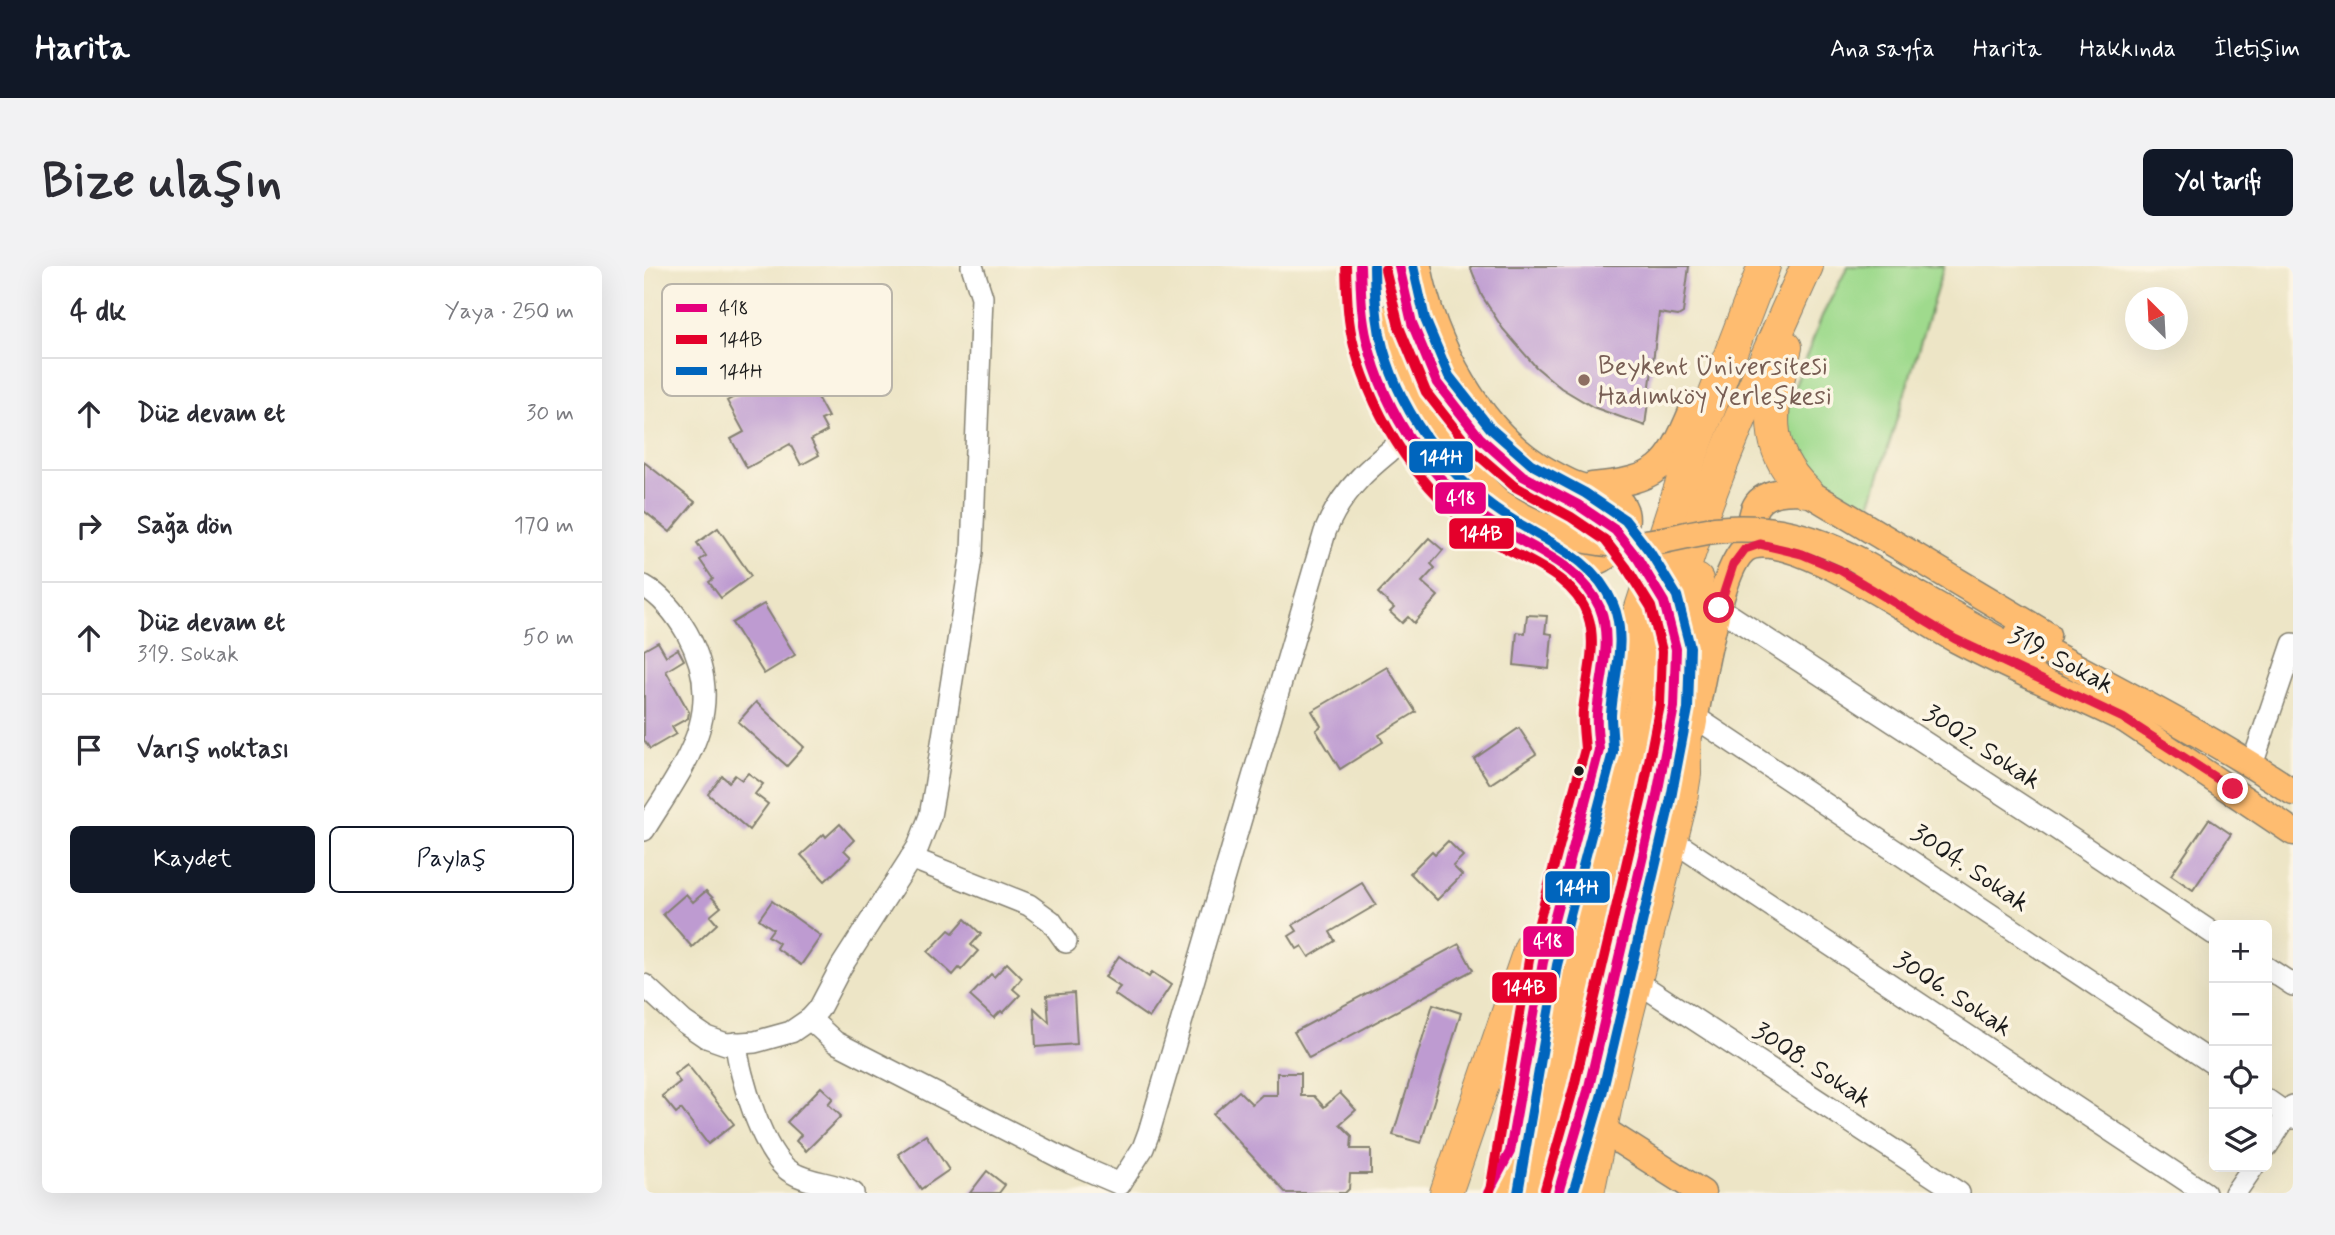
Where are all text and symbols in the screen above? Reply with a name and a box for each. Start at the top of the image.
text: Harita [35,27,130,71]
text: Ana sayfa [1830,34,1935,65]
text: Harita [1973,34,2042,65]
text: Hakkında [2080,34,2176,65]
text: İletişim [2214,34,2300,65]
button: Yol tarifi [2143,149,2293,216]
text: Bize ulaşın [42,150,282,215]
legend [662,284,892,396]
north arrow [2125,287,2188,350]
text: 4 dk [70,292,126,331]
text: Yaya · 250 m [445,297,574,327]
text: 418 [719,297,749,322]
text: 144B [719,328,762,353]
place label: Beykent Üniversitesi Hadımköy Yerleşkesi [1598,350,1832,414]
text: 144H [719,360,763,385]
marker: Beykent Üniversitesi Hadımköy Yerleşkesi [1576,372,1592,388]
icon: ahead [70,395,108,433]
text: Düz devam et [137,397,285,431]
text: 30 m [526,399,574,429]
line badge: 144H [1408,440,1474,474]
text: 144H [1419,446,1463,471]
line badge: 418 [1434,481,1487,515]
text: 418 [1446,487,1476,512]
icon: right [70,507,108,545]
text: Sağa dön [137,509,233,543]
text: 170 m [514,511,574,541]
line badge: 144B [1448,517,1515,550]
text: 144B [1459,522,1503,547]
route start [1703,592,1734,623]
text: Düz devam et [137,606,285,640]
icon: ahead [70,619,108,657]
street label: 319. Sokak [2002,619,2120,703]
text: 50 m [523,623,574,653]
text: 319. Sokak [137,640,239,670]
street label: 3002. Sokak [1917,697,2047,798]
icon: arrive [70,731,108,769]
text: Varış noktası [137,733,289,767]
unlabelled marker [1572,764,1586,778]
route end [2217,773,2248,804]
street label: 3004. Sokak [1904,817,2036,921]
button: Kaydet [70,826,315,893]
button: Paylaş [329,826,574,893]
line badge: 144H [1544,870,1611,904]
text: 144H [1555,876,1599,901]
map controls [2209,920,2272,1172]
button: + [2209,920,2272,983]
line badge: 418 [1522,925,1575,958]
text: 418 [1533,930,1563,955]
street label: 3006. Sokak [1888,944,2018,1045]
line badge: 144B [1491,971,1558,1004]
text: 144B [1502,976,1546,1001]
button: − [2209,983,2272,1046]
street label: 3008. Sokak [1746,1015,1878,1117]
button: locate [2209,1046,2272,1109]
button: layers [2209,1109,2272,1172]

